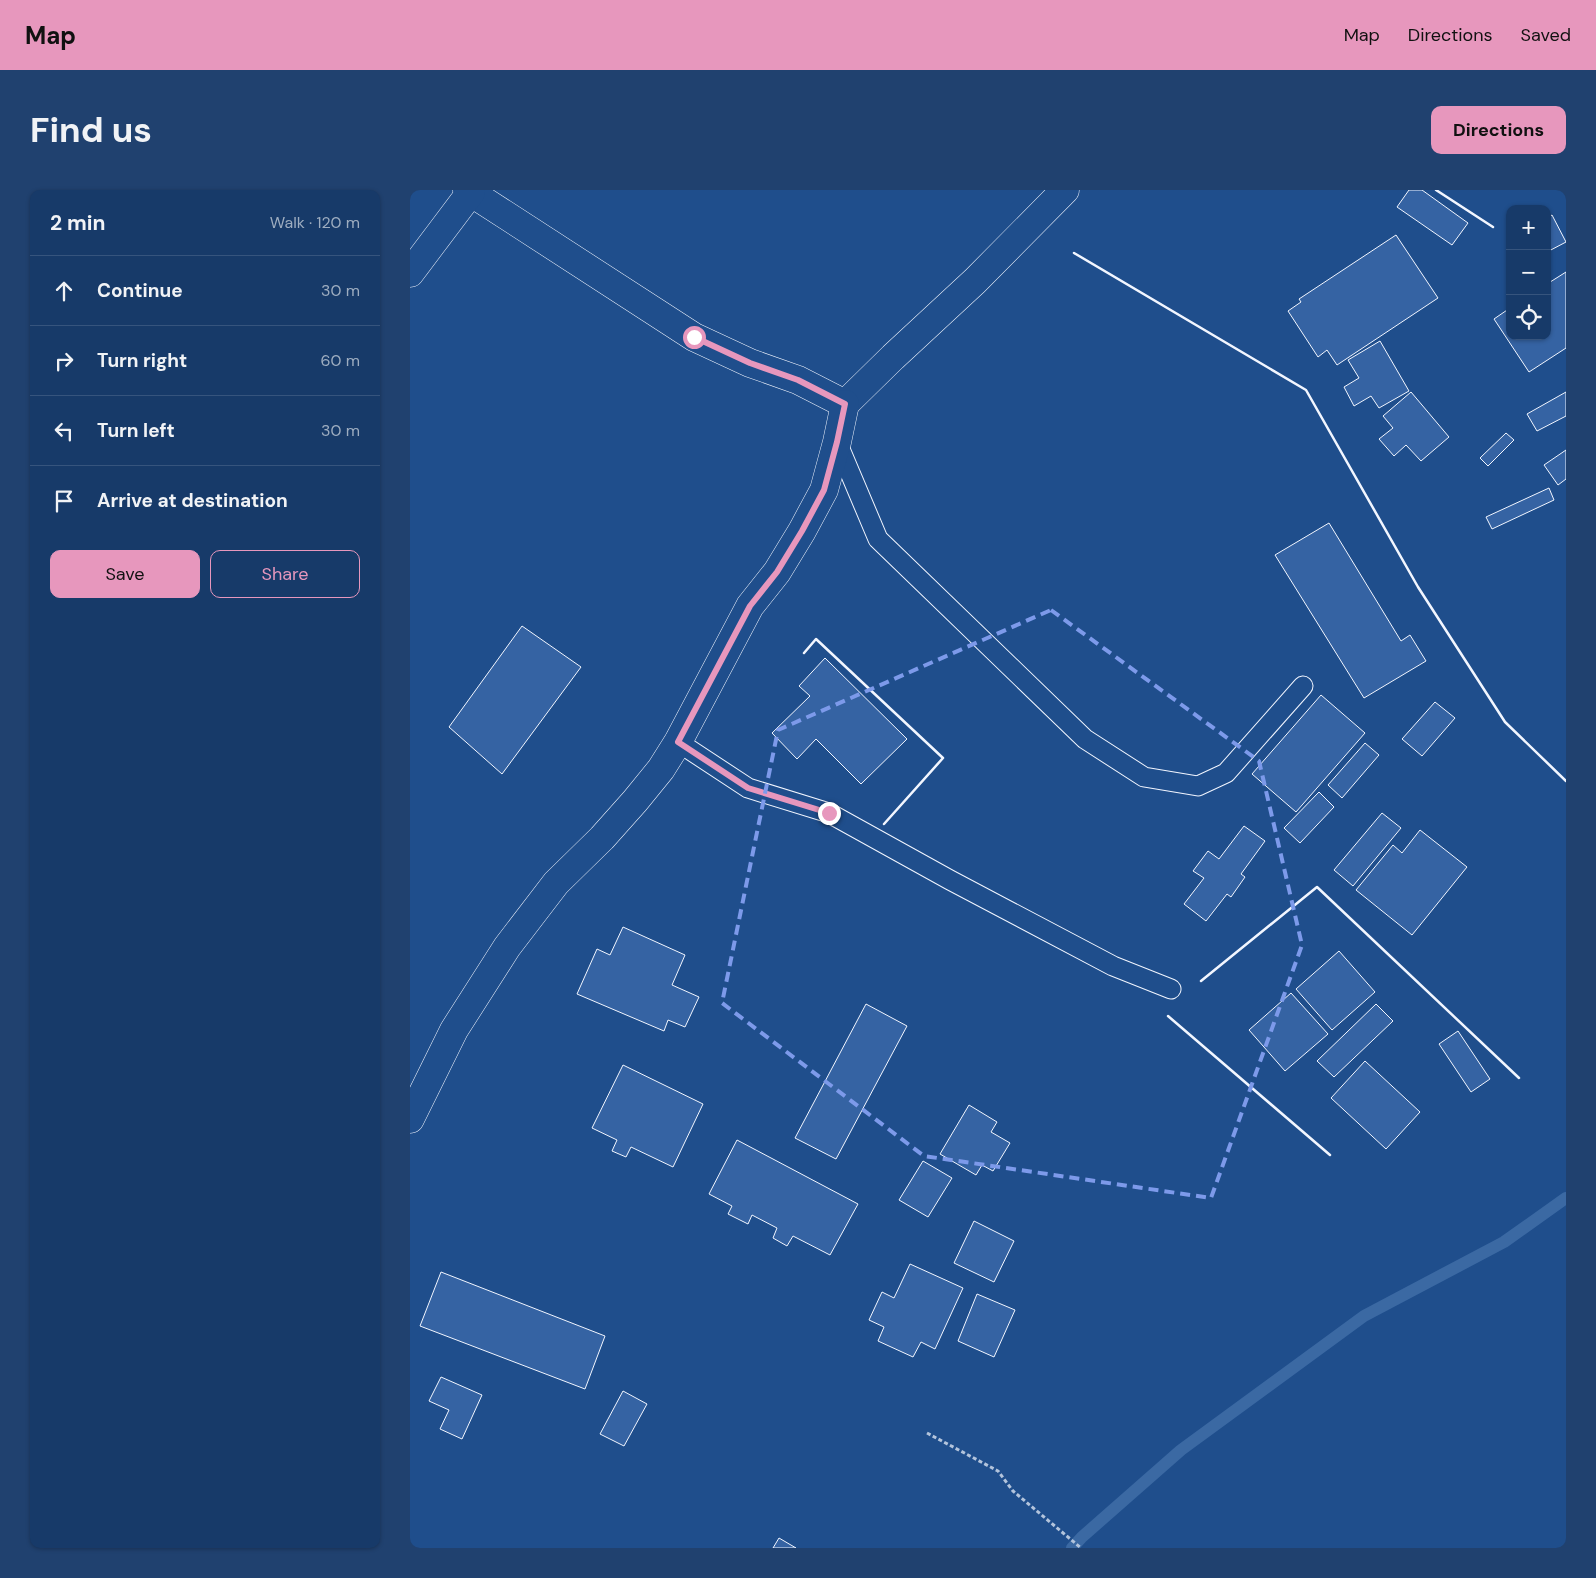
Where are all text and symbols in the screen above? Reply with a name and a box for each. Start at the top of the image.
text: Map [25,20,76,51]
text: Map [1344,23,1380,47]
text: Directions [1408,23,1493,47]
text: Saved [1521,23,1571,47]
button: Directions [1431,106,1566,154]
text: Find us [30,107,152,153]
map controls [1506,205,1551,340]
button: + [1506,205,1551,250]
text: 2 min [50,209,106,237]
text: Walk · 120 m [270,212,360,233]
button: − [1506,250,1551,295]
icon: ahead [50,277,78,305]
text: Continue [97,278,183,303]
text: 30 m [321,280,360,301]
button: locate [1506,295,1551,340]
route start [683,326,706,349]
icon: right [50,347,78,375]
text: Turn right [97,348,187,373]
text: 60 m [320,350,360,371]
icon: left [50,417,78,445]
text: Turn left [97,418,175,443]
text: 30 m [321,420,360,441]
icon: arrive [50,487,78,515]
text: Arrive at destination [97,488,288,513]
button: Save [50,550,200,598]
button: Share [210,550,360,598]
route end [818,802,841,825]

